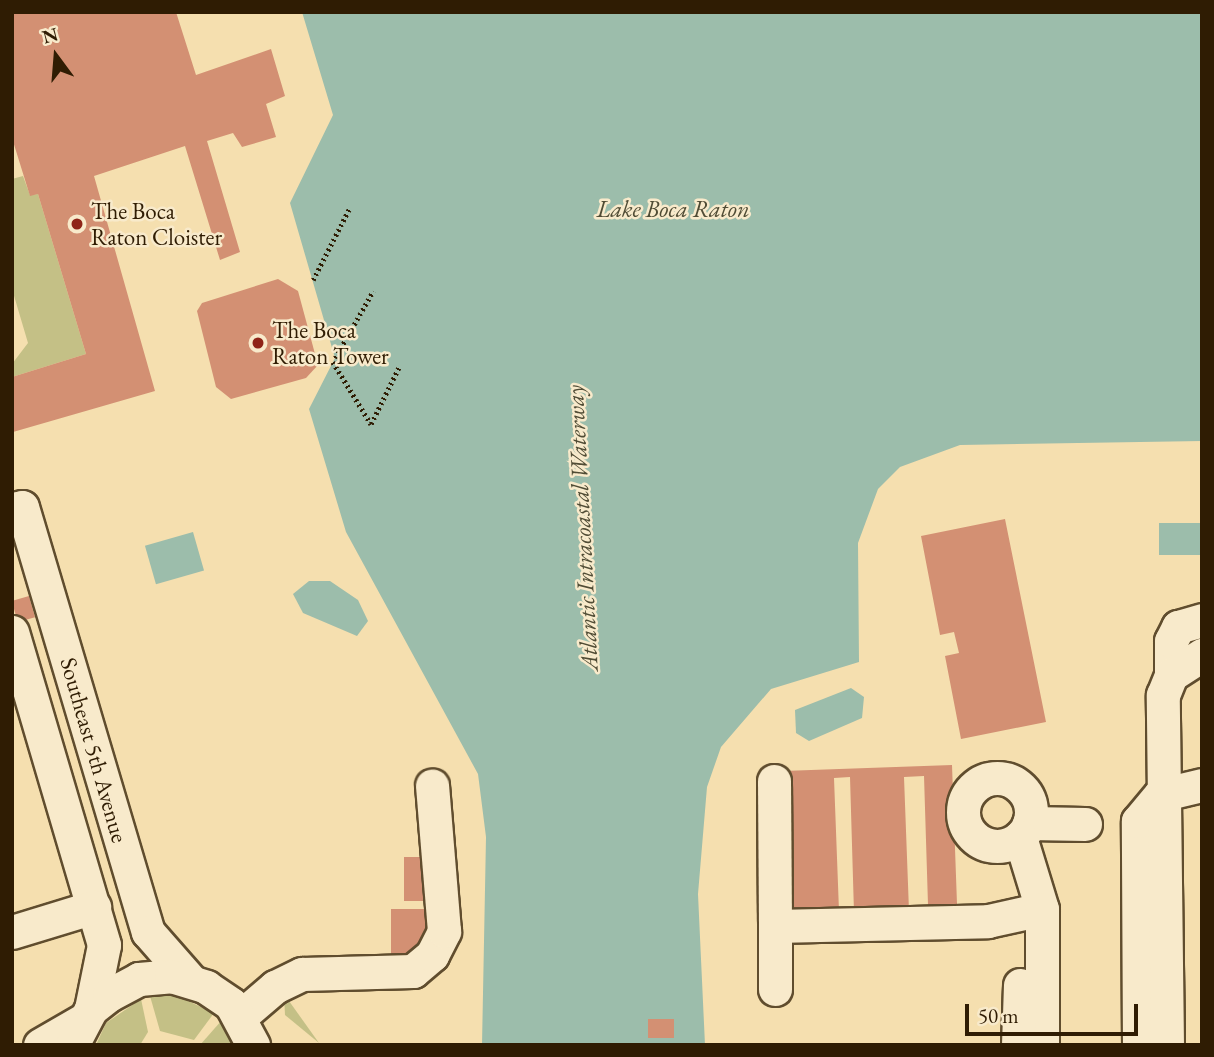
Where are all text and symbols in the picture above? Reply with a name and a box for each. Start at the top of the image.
north arrow [21,21,91,91]
text: N [39,21,61,49]
water label: Lake Boca Raton [596,195,750,223]
place label: The Boca Raton Cloister [91,197,222,251]
marker: The Boca Raton Cloister [69,216,85,232]
place label: The Boca Raton Tower [272,316,389,370]
marker: The Boca Raton Tower [250,335,266,351]
water label: Atlantic Intracoastal Waterway [560,384,604,672]
street label: Southeast 5th Avenue [54,654,134,846]
scale bar [969,990,1142,1034]
text: 50 m [978,1002,1019,1029]

